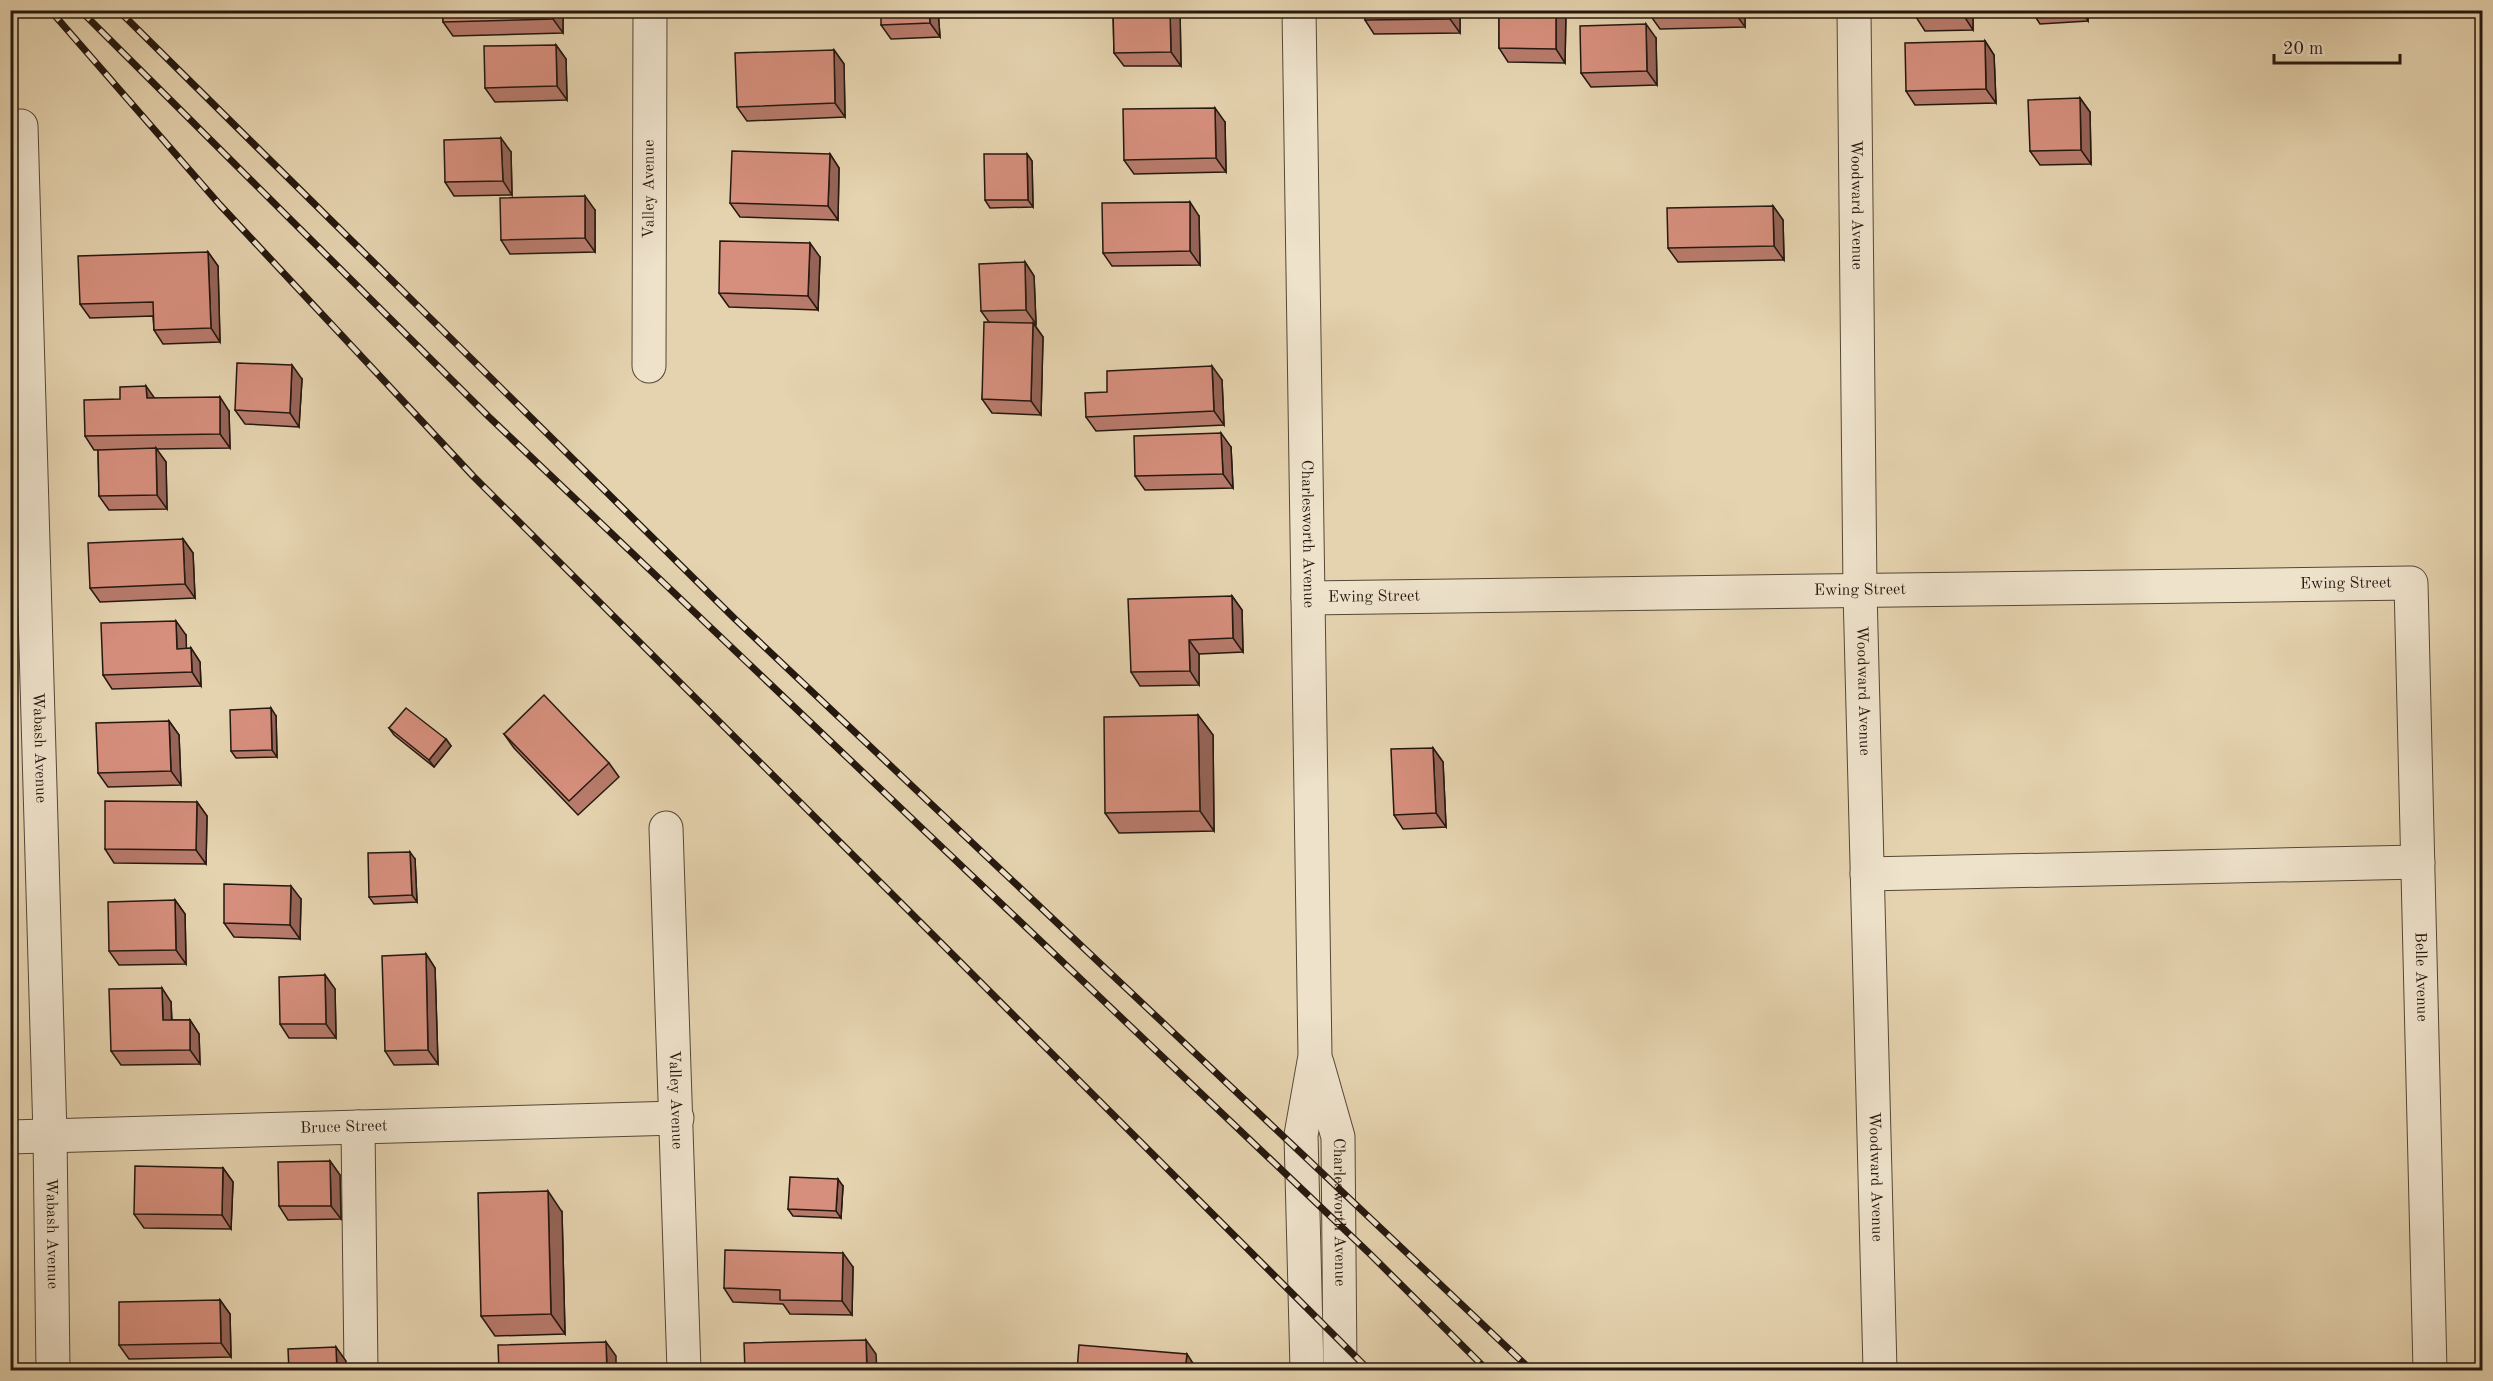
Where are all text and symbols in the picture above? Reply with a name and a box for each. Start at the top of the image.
scale bar [2274,27,2400,65]
text: 20 m [2283,40,2323,58]
street label: Valley Avenue [641,140,658,238]
street label: Woodward Avenue [1847,140,1865,270]
street label: Charlesworth Avenue [1298,460,1316,608]
street label: Ewing Street [2300,575,2392,593]
street label: Ewing Street [1814,582,1906,599]
street label: Ewing Street [1328,588,1420,606]
street label: Woodward Avenue [1853,626,1872,756]
street label: Wabash Avenue [29,692,48,803]
street label: Belle Avenue [2411,932,2430,1022]
street label: Valley Avenue [665,1050,685,1150]
street label: Woodward Avenue [1865,1112,1885,1242]
street label: Bruce Street [300,1118,388,1137]
street label: Charlesworth Avenue [1330,1138,1347,1286]
street label: Wabash Avenue [43,1178,60,1289]

